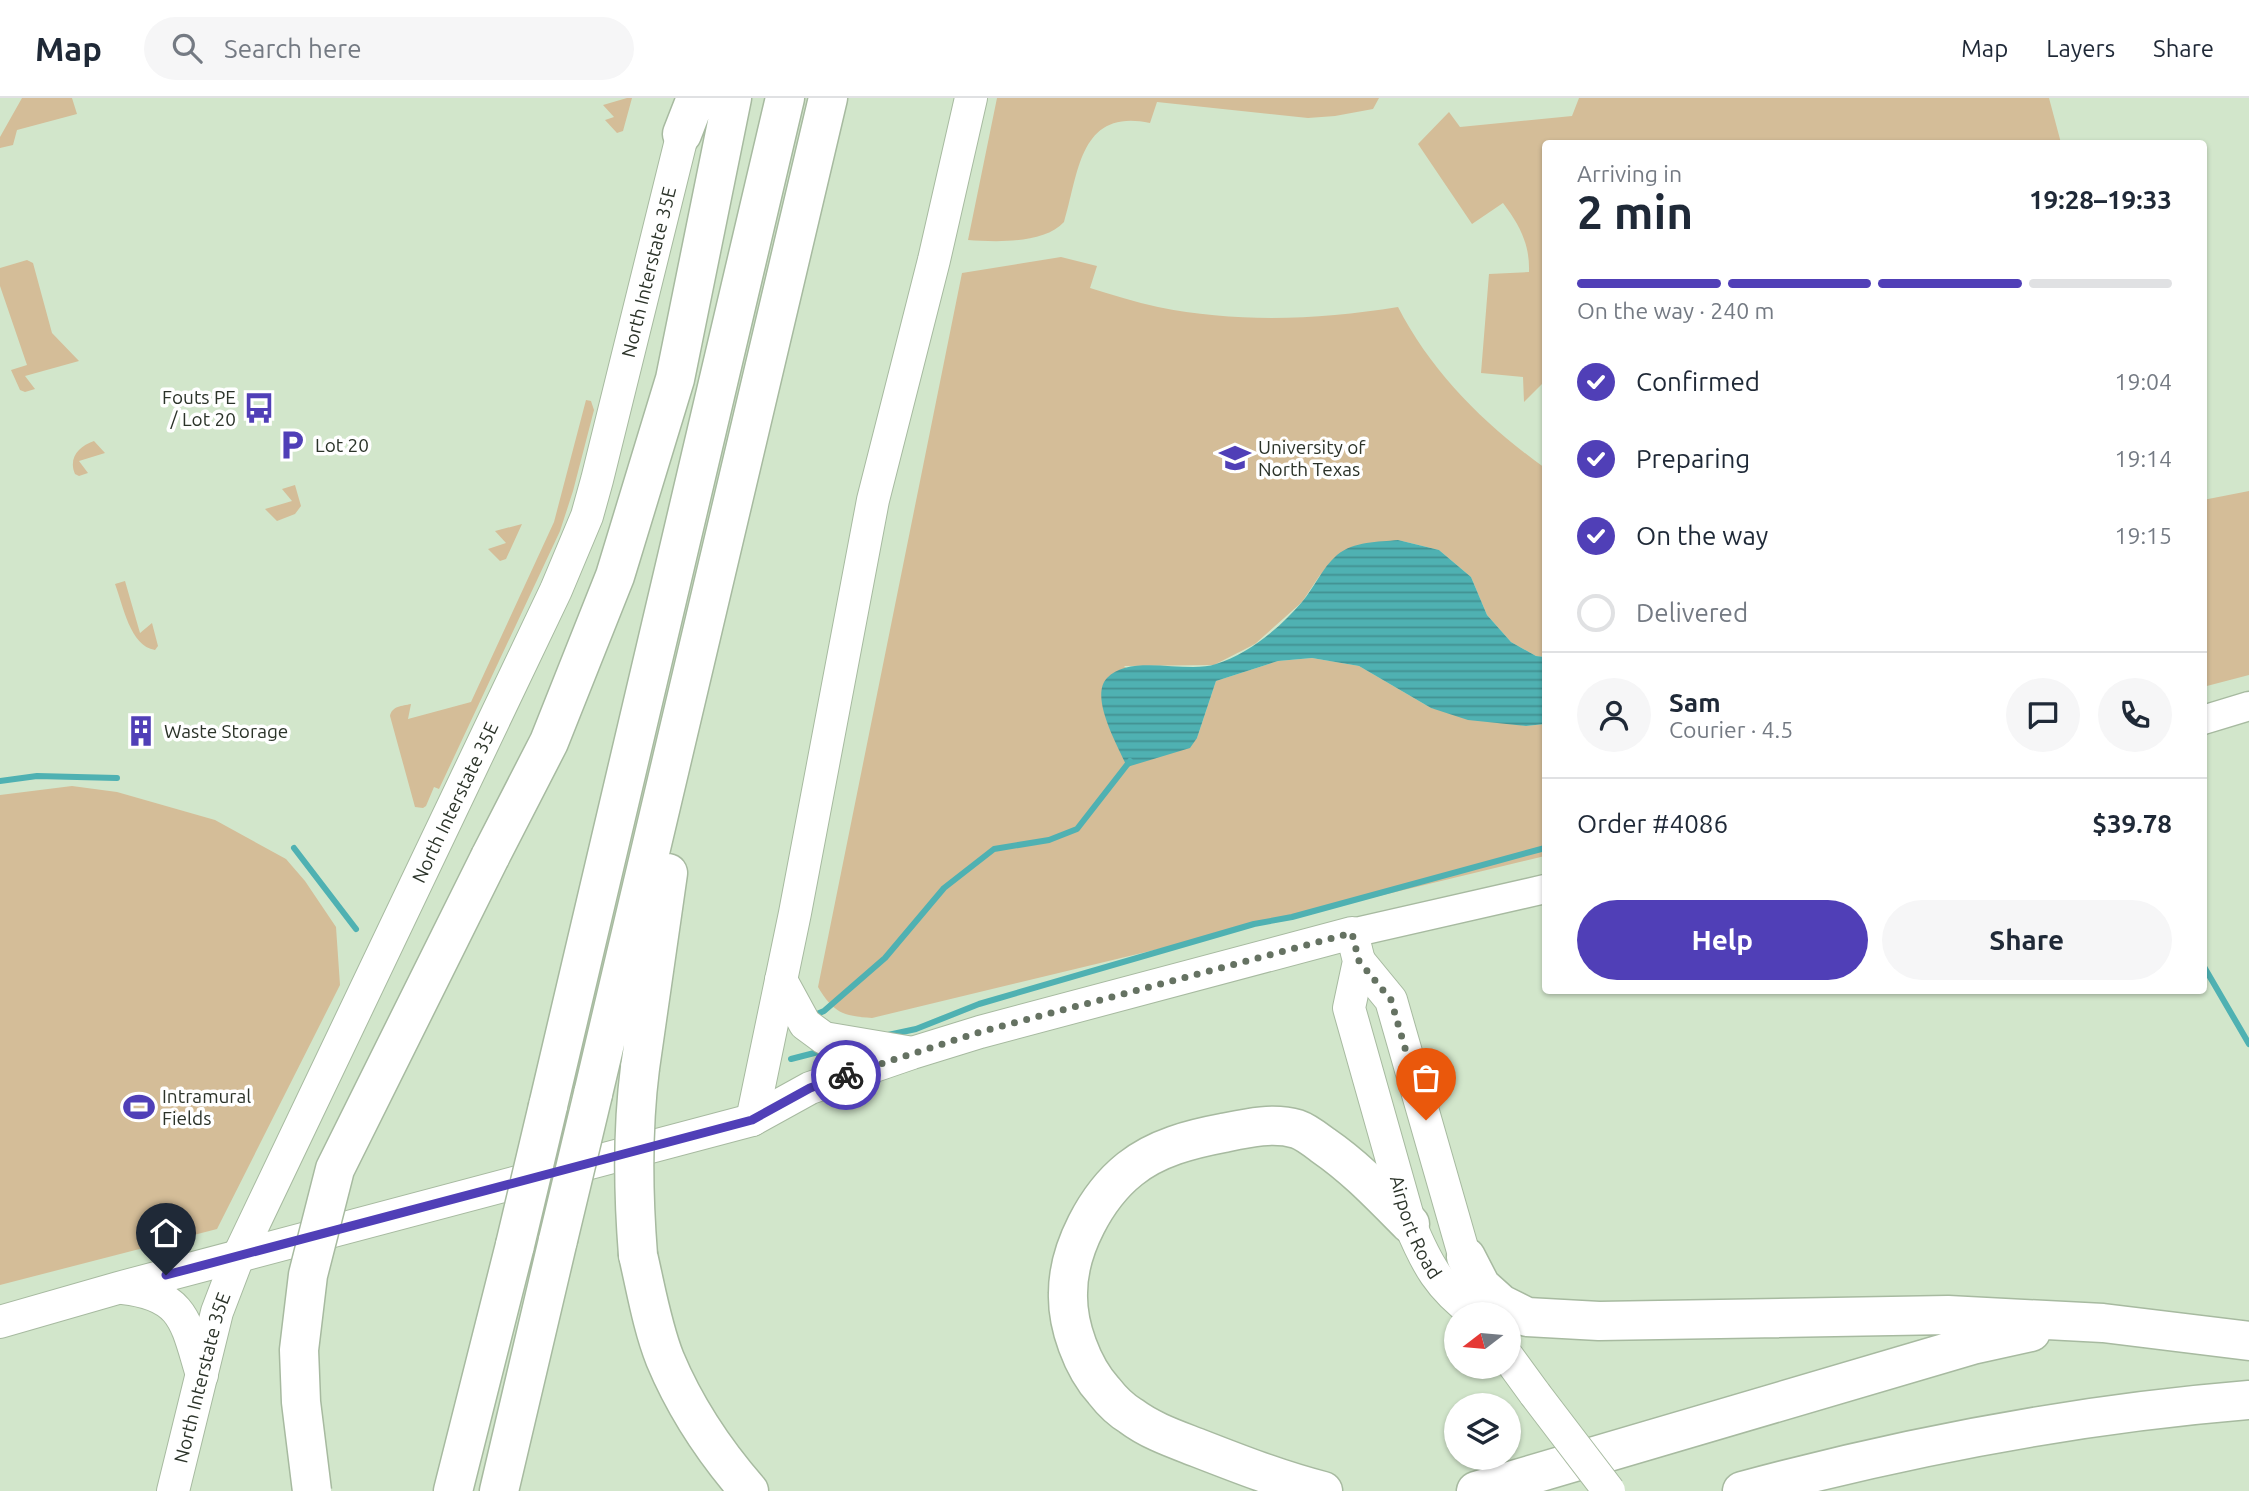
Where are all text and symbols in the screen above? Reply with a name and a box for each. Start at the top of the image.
search box [144,17,634,80]
icon: search [168,29,206,67]
text: Map [35,30,102,67]
text: Search here [224,34,362,63]
text: Map [1961,35,2008,62]
text: Layers [2046,35,2115,62]
text: Share [2153,35,2214,62]
text: Arriving in [1577,161,1682,186]
street label: North Interstate 35E [617,184,680,360]
text: 19:28–19:33 [2029,185,2172,214]
text: 2 min [1577,186,1693,238]
text: On the way · 240 m [1577,298,1774,323]
icon: check [1577,363,1615,401]
text: Confirmed [1636,367,1760,396]
text: 19:04 [2114,369,2172,394]
place label: Fouts PE / Lot 20 [162,386,236,430]
bus stop icon: Fouts PE / Lot 20 [242,391,276,425]
parking icon: Lot 20 [275,428,309,462]
place label: Lot 20 [315,434,369,456]
place label: University of North Texas [1258,436,1366,480]
icon: check [1577,440,1615,478]
school or university icon: University of North Texas [1218,441,1252,475]
text: Preparing [1636,444,1750,473]
text: 19:14 [2114,446,2172,471]
icon: check [1577,517,1615,555]
text: On the way [1636,521,1768,550]
text: 19:15 [2114,523,2172,548]
text: Delivered [1636,598,1748,627]
button: person [1577,678,1651,752]
button: chat [2006,678,2080,752]
button: phone [2098,678,2172,752]
text: Sam [1669,688,1721,717]
building icon: Waste Storage [124,714,158,748]
text: Courier · 4.5 [1669,717,1793,742]
street label: North Interstate 35E [407,718,502,886]
place label: Waste Storage [164,720,288,742]
text: Order #4086 [1577,809,1728,838]
text: $39.78 [2092,809,2172,838]
button: Help [1577,900,1868,980]
button: Share [1882,900,2172,980]
courier [811,1040,881,1110]
pin [1396,1048,1456,1120]
icon: bike [827,1056,865,1094]
icon: bag [1407,1059,1445,1097]
place label: Intramural Fields [162,1085,251,1129]
sports icon: Intramural Fields [122,1090,156,1124]
street label: Airport Road [1386,1173,1446,1283]
pin [136,1203,196,1275]
icon: home [147,1214,185,1252]
street label: North Interstate 35E [169,1289,235,1465]
north arrow [1444,1302,1521,1379]
map controls [1444,1302,1521,1470]
button: layers [1444,1393,1521,1470]

